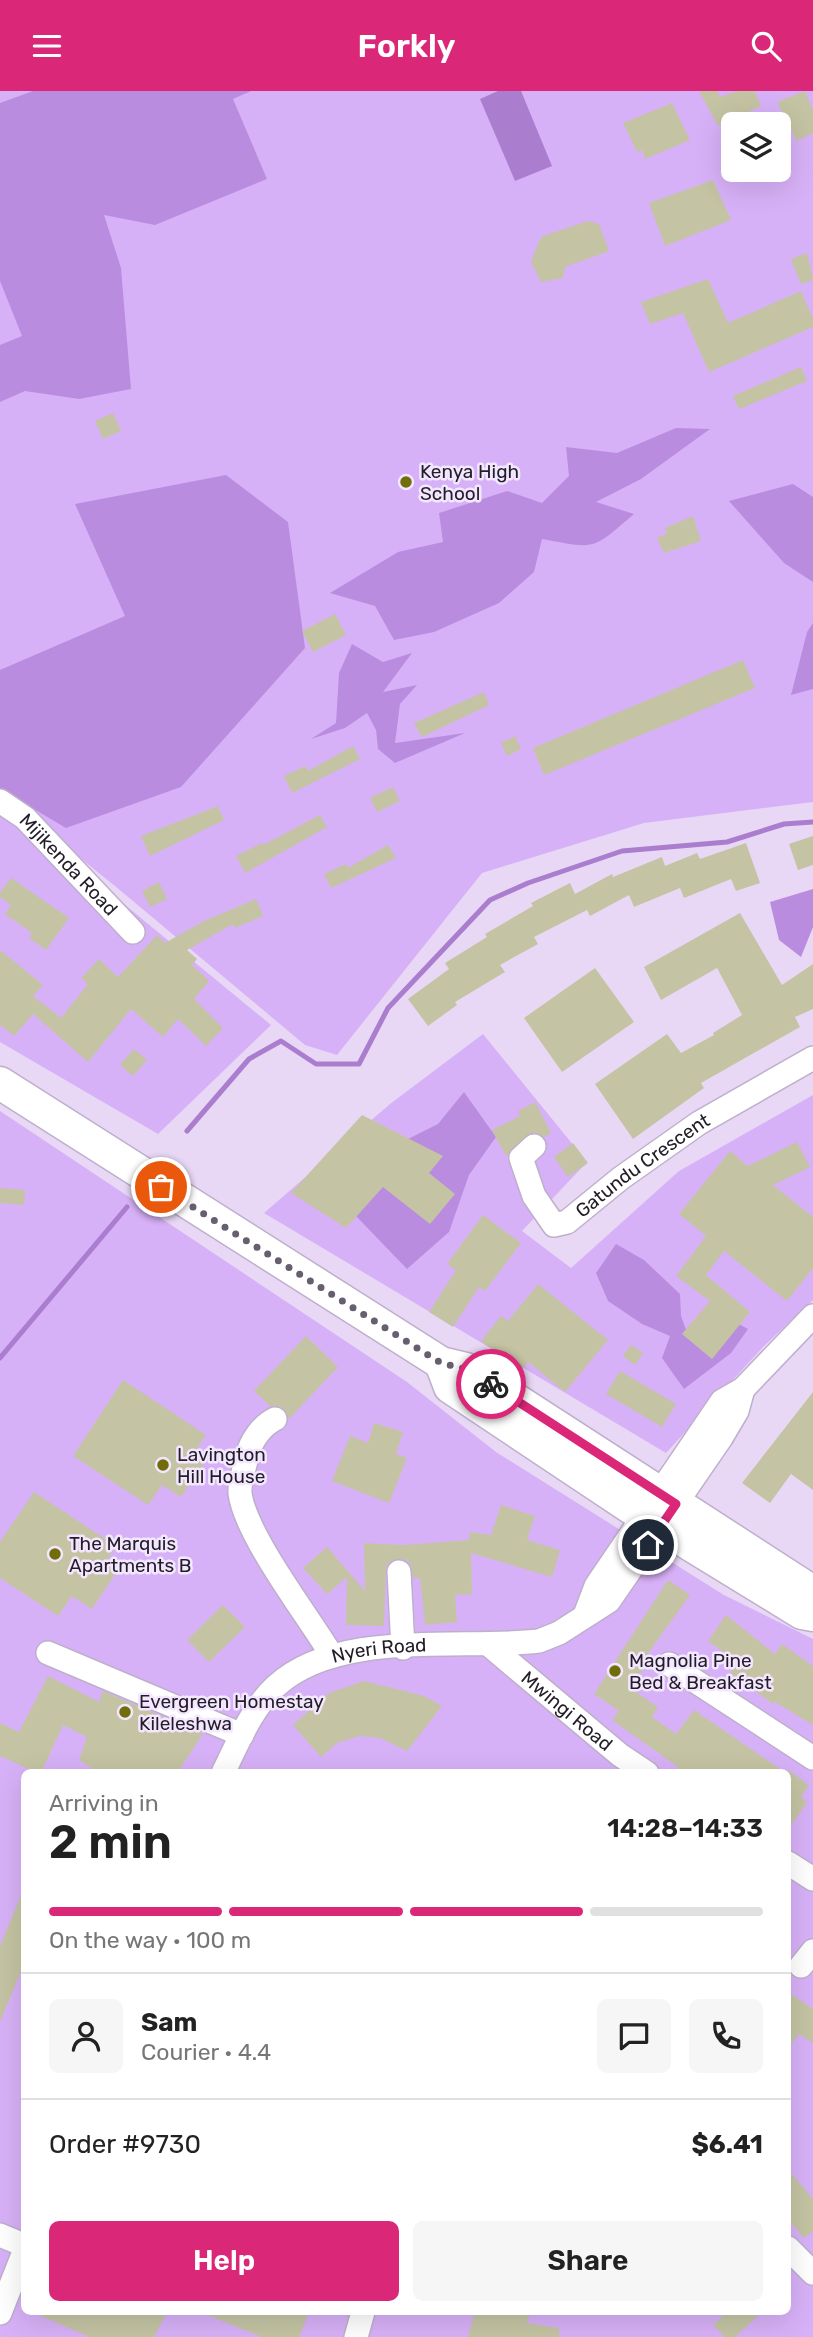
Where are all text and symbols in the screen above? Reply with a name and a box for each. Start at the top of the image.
icon: menu [28,27,66,65]
text: Forkly [358,27,456,65]
icon: search [747,27,785,65]
map controls [721,112,791,182]
button: layers [721,112,791,182]
place label: Kenya High School [420,460,519,505]
marker: Kenya High School [398,474,414,490]
street label: Mijikenda Road [15,809,122,921]
street label: Gatundu Crescent [571,1108,714,1222]
pin [131,1157,191,1217]
icon: bag [142,1168,180,1206]
courier [456,1349,526,1419]
icon: bike [472,1365,510,1403]
place label: Lavington Hill House [177,1443,266,1488]
marker: Lavington Hill House [155,1457,171,1473]
pin [618,1515,678,1575]
icon: home [629,1526,667,1564]
place label: The Marquis Apartments B [69,1532,192,1577]
marker: The Marquis Apartments B [47,1546,63,1562]
street label: Nyeri Road [329,1633,427,1668]
place label: Magnolia Pine Bed & Breakfast [629,1649,772,1694]
marker: Magnolia Pine Bed & Breakfast [607,1663,623,1679]
street label: Mwingi Road [516,1666,617,1756]
place label: Evergreen Homestay Kileleshwa [139,1690,324,1735]
marker: Evergreen Homestay Kileleshwa [117,1704,133,1720]
text: Arriving in [49,1789,159,1817]
text: 14:28–14:33 [607,1813,763,1844]
text: 2 min [49,1815,172,1870]
text: On the way · 100 m [49,1926,251,1954]
button: person [49,1999,123,2073]
button: chat [597,1999,671,2073]
button: phone [689,1999,763,2073]
text: Sam [141,2007,197,2038]
text: Courier · 4.4 [141,2038,271,2066]
text: Order #9730 [49,2129,201,2160]
text: $6.41 [691,2129,763,2160]
button: Help [49,2221,399,2301]
button: Share [413,2221,763,2301]

